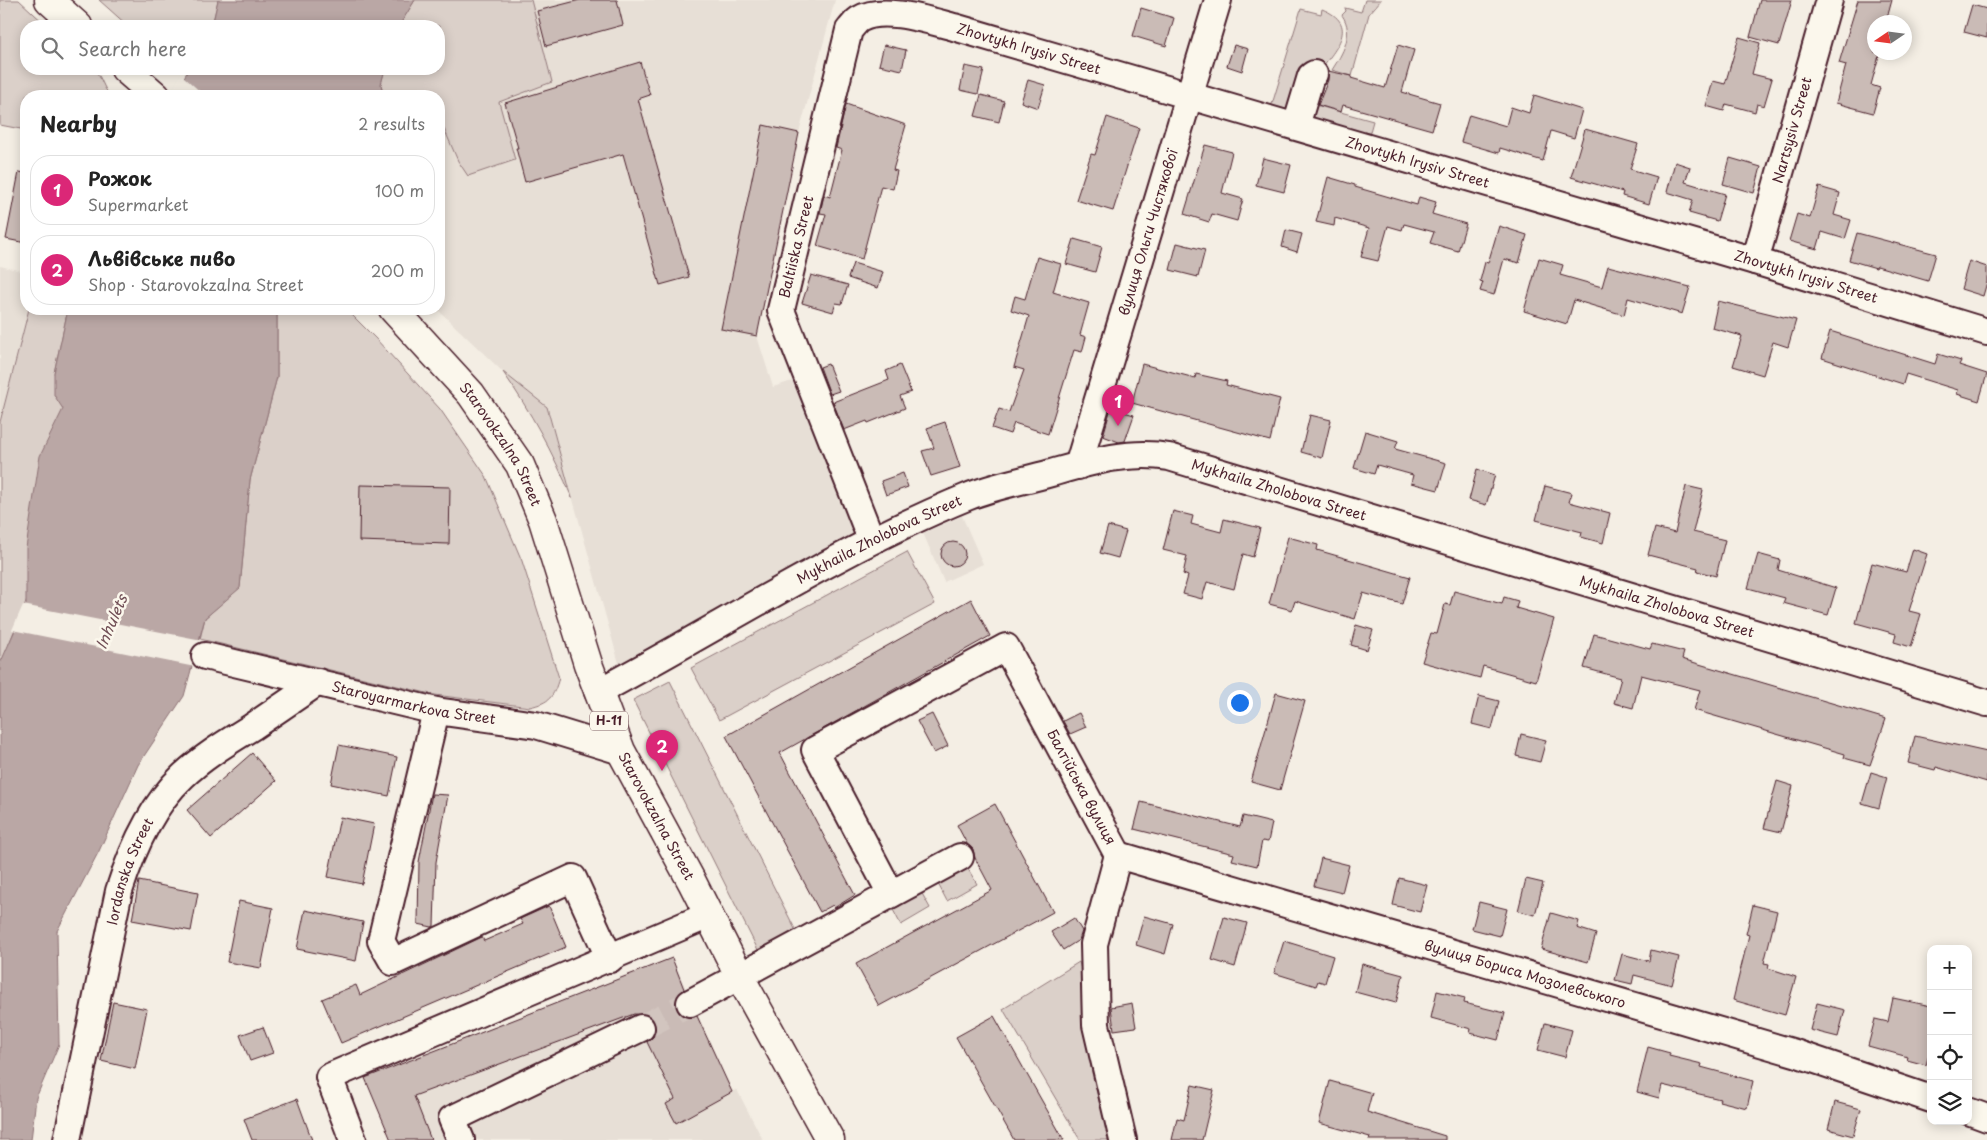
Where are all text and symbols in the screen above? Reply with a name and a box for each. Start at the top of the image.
north arrow [1867,15,1912,60]
street label: Zhovtykh Irysiv Street [954,17,1104,79]
search box [20,20,445,75]
icon: search [38,34,66,62]
text: Search here [78,34,187,62]
street label: Nartsysiv Street [1767,74,1817,186]
text: Nearby [40,107,117,139]
text: 2 results [358,111,425,135]
street label: Zhovtykh Irysiv Street [1343,131,1492,193]
street label: вулиця Ольги Чистякової [1113,145,1183,318]
text: Рожок [88,164,151,192]
text: 1 [53,178,61,202]
text: 100 m [375,178,424,202]
text: Supermarket [88,192,188,216]
street label: Baltiiska Street [773,193,818,300]
text: Львівське пиво [88,244,235,272]
street label: Zhovtykh Irysiv Street [1732,245,1881,308]
text: 2 [51,258,63,282]
text: 200 m [371,258,424,282]
text: Shop · Starovokzalna Street [88,272,303,296]
street label: Starovokzalna Street [455,377,547,510]
pin: 1 [1102,385,1134,426]
street label: Mykhaila Zholobova Street [1189,453,1369,526]
street label: Mykhaila Zholobova Street [793,489,965,589]
street label: Mykhaila Zholobova Street [1577,570,1757,643]
water label: Inhulets [89,589,133,652]
street label: Staroyarmarkova Street [330,676,497,729]
your location [1227,690,1253,716]
road number: Н-11 [590,711,628,730]
street label: Балтійська вулиця [1042,725,1122,848]
pin: 2 [646,730,678,771]
street label: Starovokzalna Street [613,748,700,884]
street label: Iordanska Street [101,814,158,927]
street label: вулиця Бориса Мозолевського [1422,934,1629,1013]
map controls [1927,945,1972,1125]
button: + [1927,945,1972,990]
button: − [1927,990,1972,1035]
button: locate [1927,1035,1972,1080]
button: layers [1927,1080,1972,1125]

